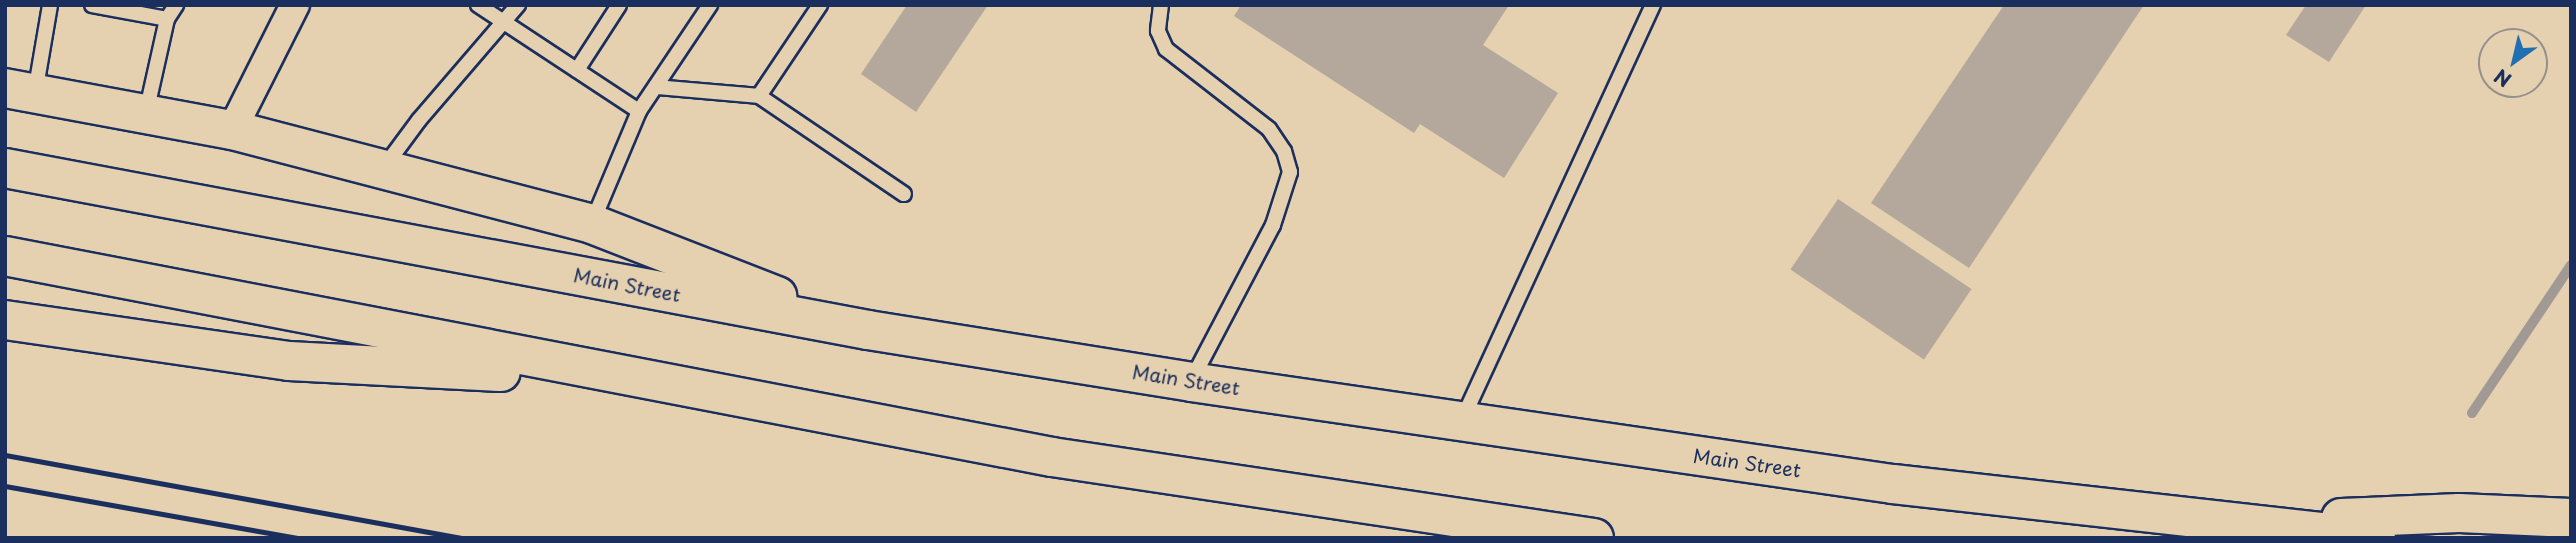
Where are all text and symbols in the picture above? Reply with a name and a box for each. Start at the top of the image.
north arrow [2478,28,2548,98]
text: N [2488,63,2516,95]
street label: Main Street [571,263,683,307]
street label: Main Street [1130,360,1242,400]
street label: Main Street [1692,444,1802,482]

